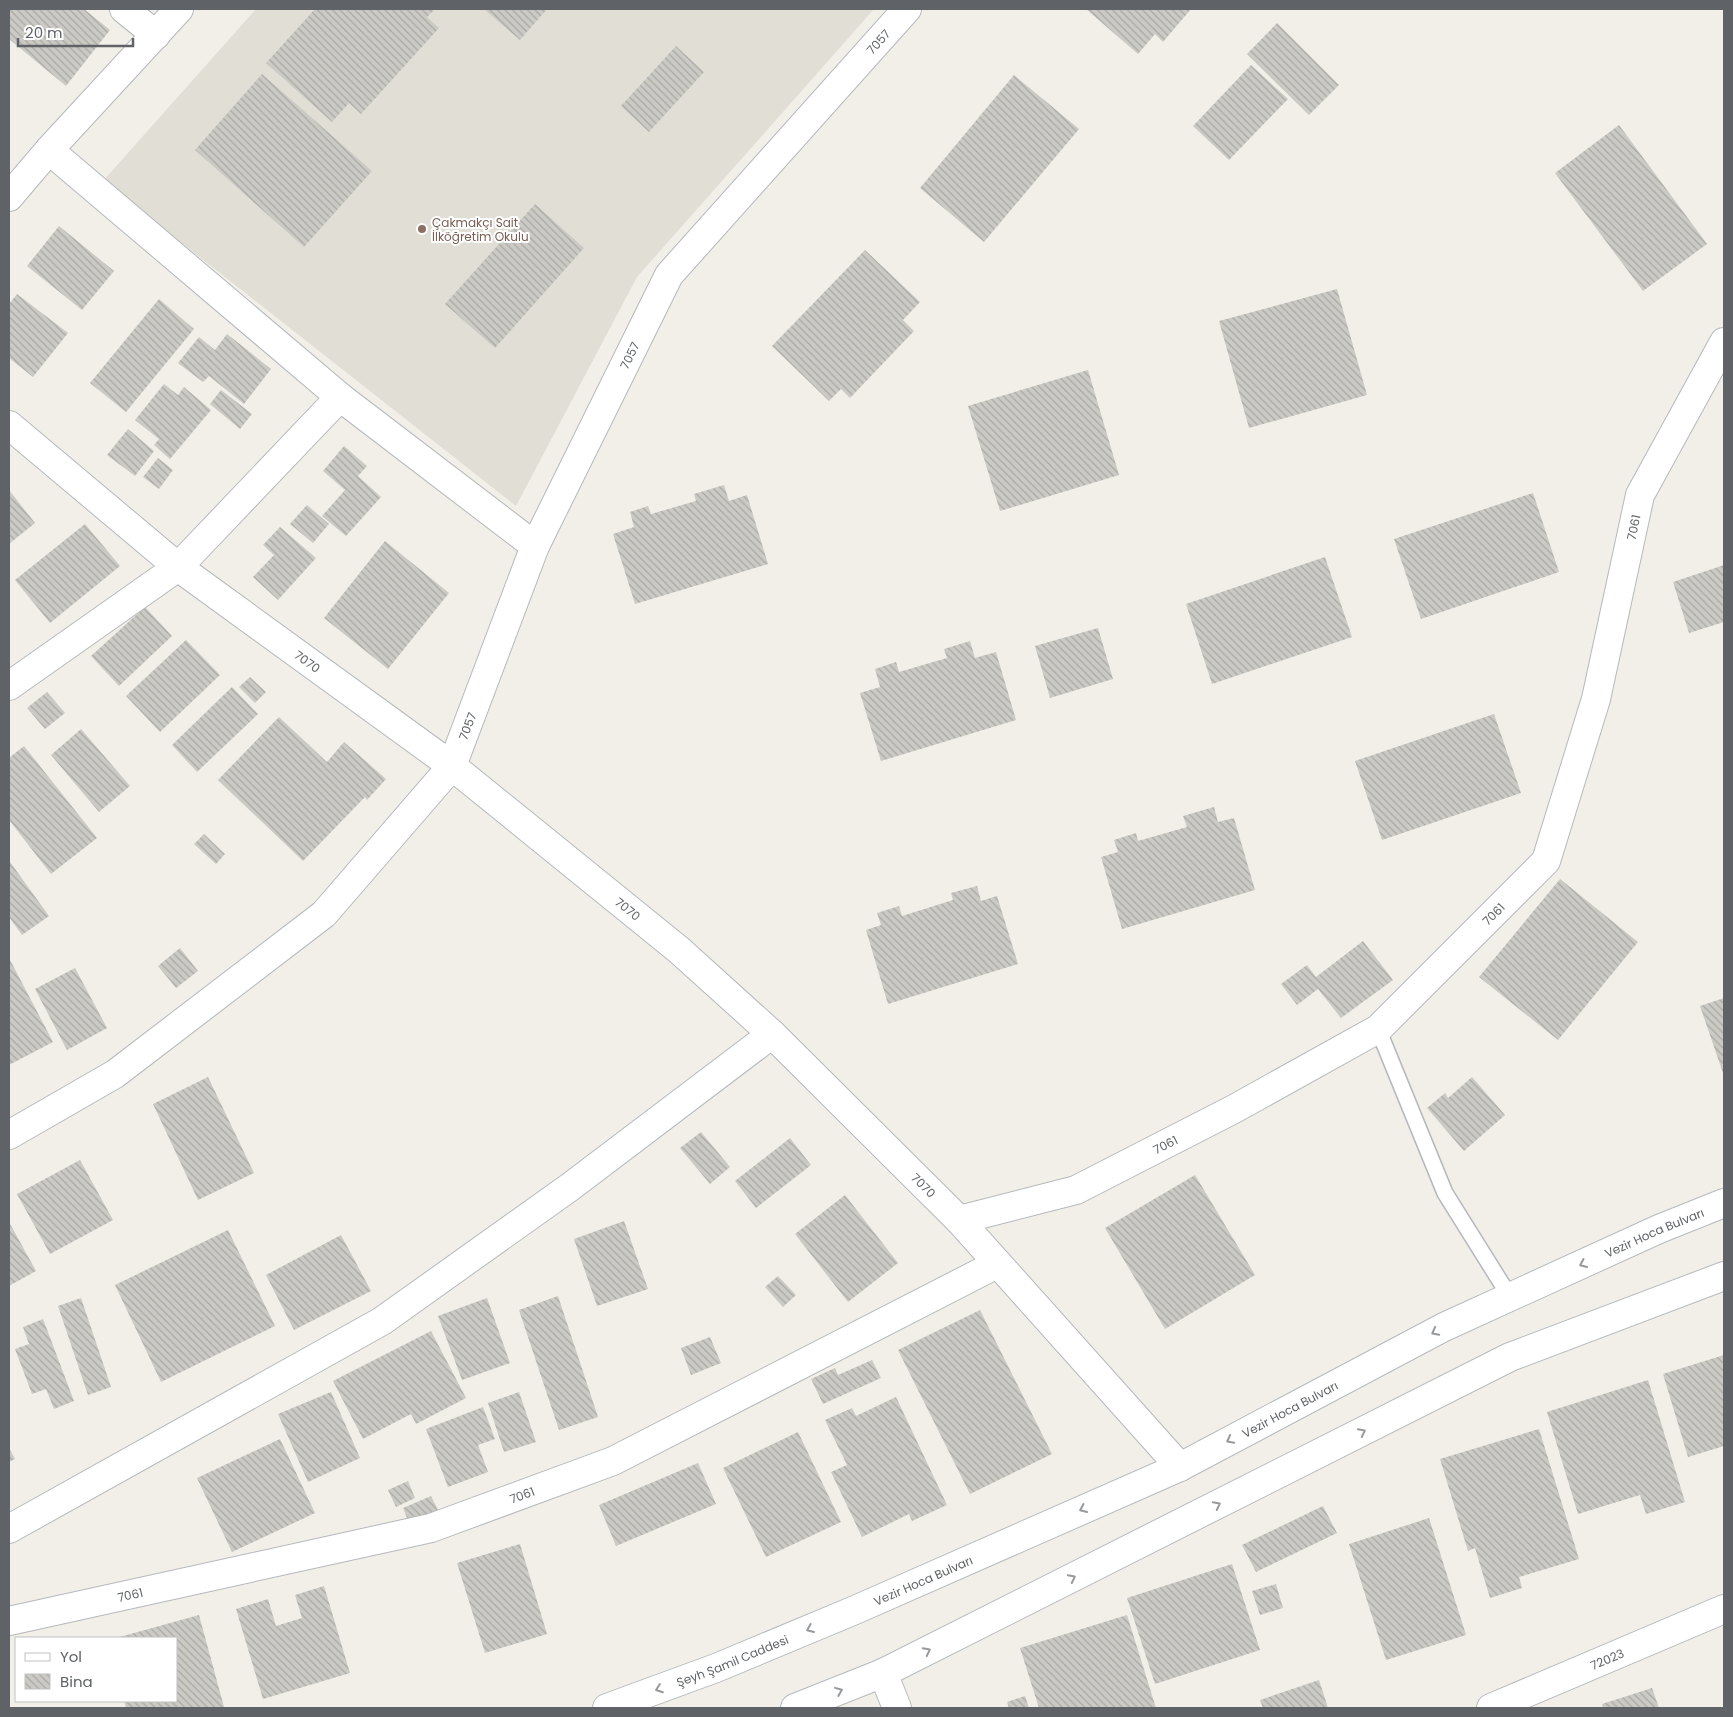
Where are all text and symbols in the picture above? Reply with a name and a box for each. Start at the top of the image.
scale bar [18,15,132,47]
text: 20 m [25,22,63,43]
street label: 7057 [862,25,894,58]
place label: Çakmakçı Sait İlköğretim Okulu [432,214,529,245]
marker: Çakmakçı Sait İlköğretim Okulu [416,223,428,235]
street label: 7057 [615,339,643,372]
street label: 7061 [1622,513,1644,541]
street label: 7070 [291,646,324,676]
street label: 7057 [454,709,480,742]
street label: 7070 [612,893,644,924]
street label: 7061 [1478,899,1508,929]
street label: 7061 [1150,1131,1180,1158]
street label: 7070 [908,1169,940,1201]
street label: Vezir Hoca Bulvarı [1602,1203,1706,1261]
one-way arrow [1579,1257,1588,1268]
one-way arrow [1432,1325,1441,1335]
street label: Vezir Hoca Bulvarı [1239,1376,1341,1441]
one-way arrow [1357,1428,1366,1438]
one-way arrow [1226,1434,1235,1444]
street label: 7061 [507,1482,537,1507]
one-way arrow [1212,1501,1221,1511]
one-way arrow [1079,1503,1088,1514]
street label: Vezir Hoca Bulvarı [871,1551,975,1609]
one-way arrow [1067,1574,1076,1584]
street label: 7061 [116,1583,144,1605]
one-way arrow [806,1622,815,1633]
street label: Şeyh Şamil Caddesi [674,1630,791,1690]
legend [15,1637,178,1702]
street label: 72023 [1588,1644,1626,1673]
text: Yol [60,1646,82,1667]
one-way arrow [921,1647,930,1657]
text: Bina [60,1671,93,1692]
one-way arrow [655,1683,664,1693]
one-way arrow [834,1686,843,1697]

